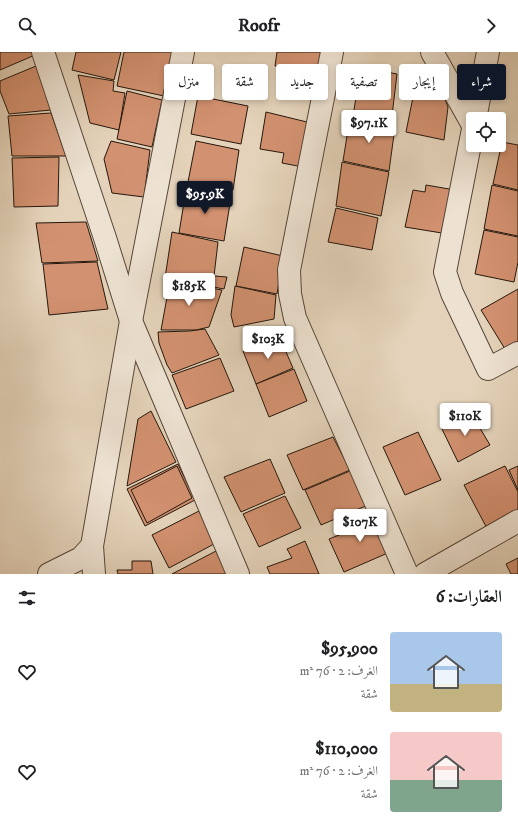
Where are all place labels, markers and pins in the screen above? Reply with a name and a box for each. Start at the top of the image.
pin: $97.1K [336,110,402,144]
pin: $95.9K [172,181,238,215]
pin: $185K [161,273,217,307]
pin: $103K [240,326,296,360]
pin: $110K [437,403,493,437]
pin: $107K [332,509,388,543]

